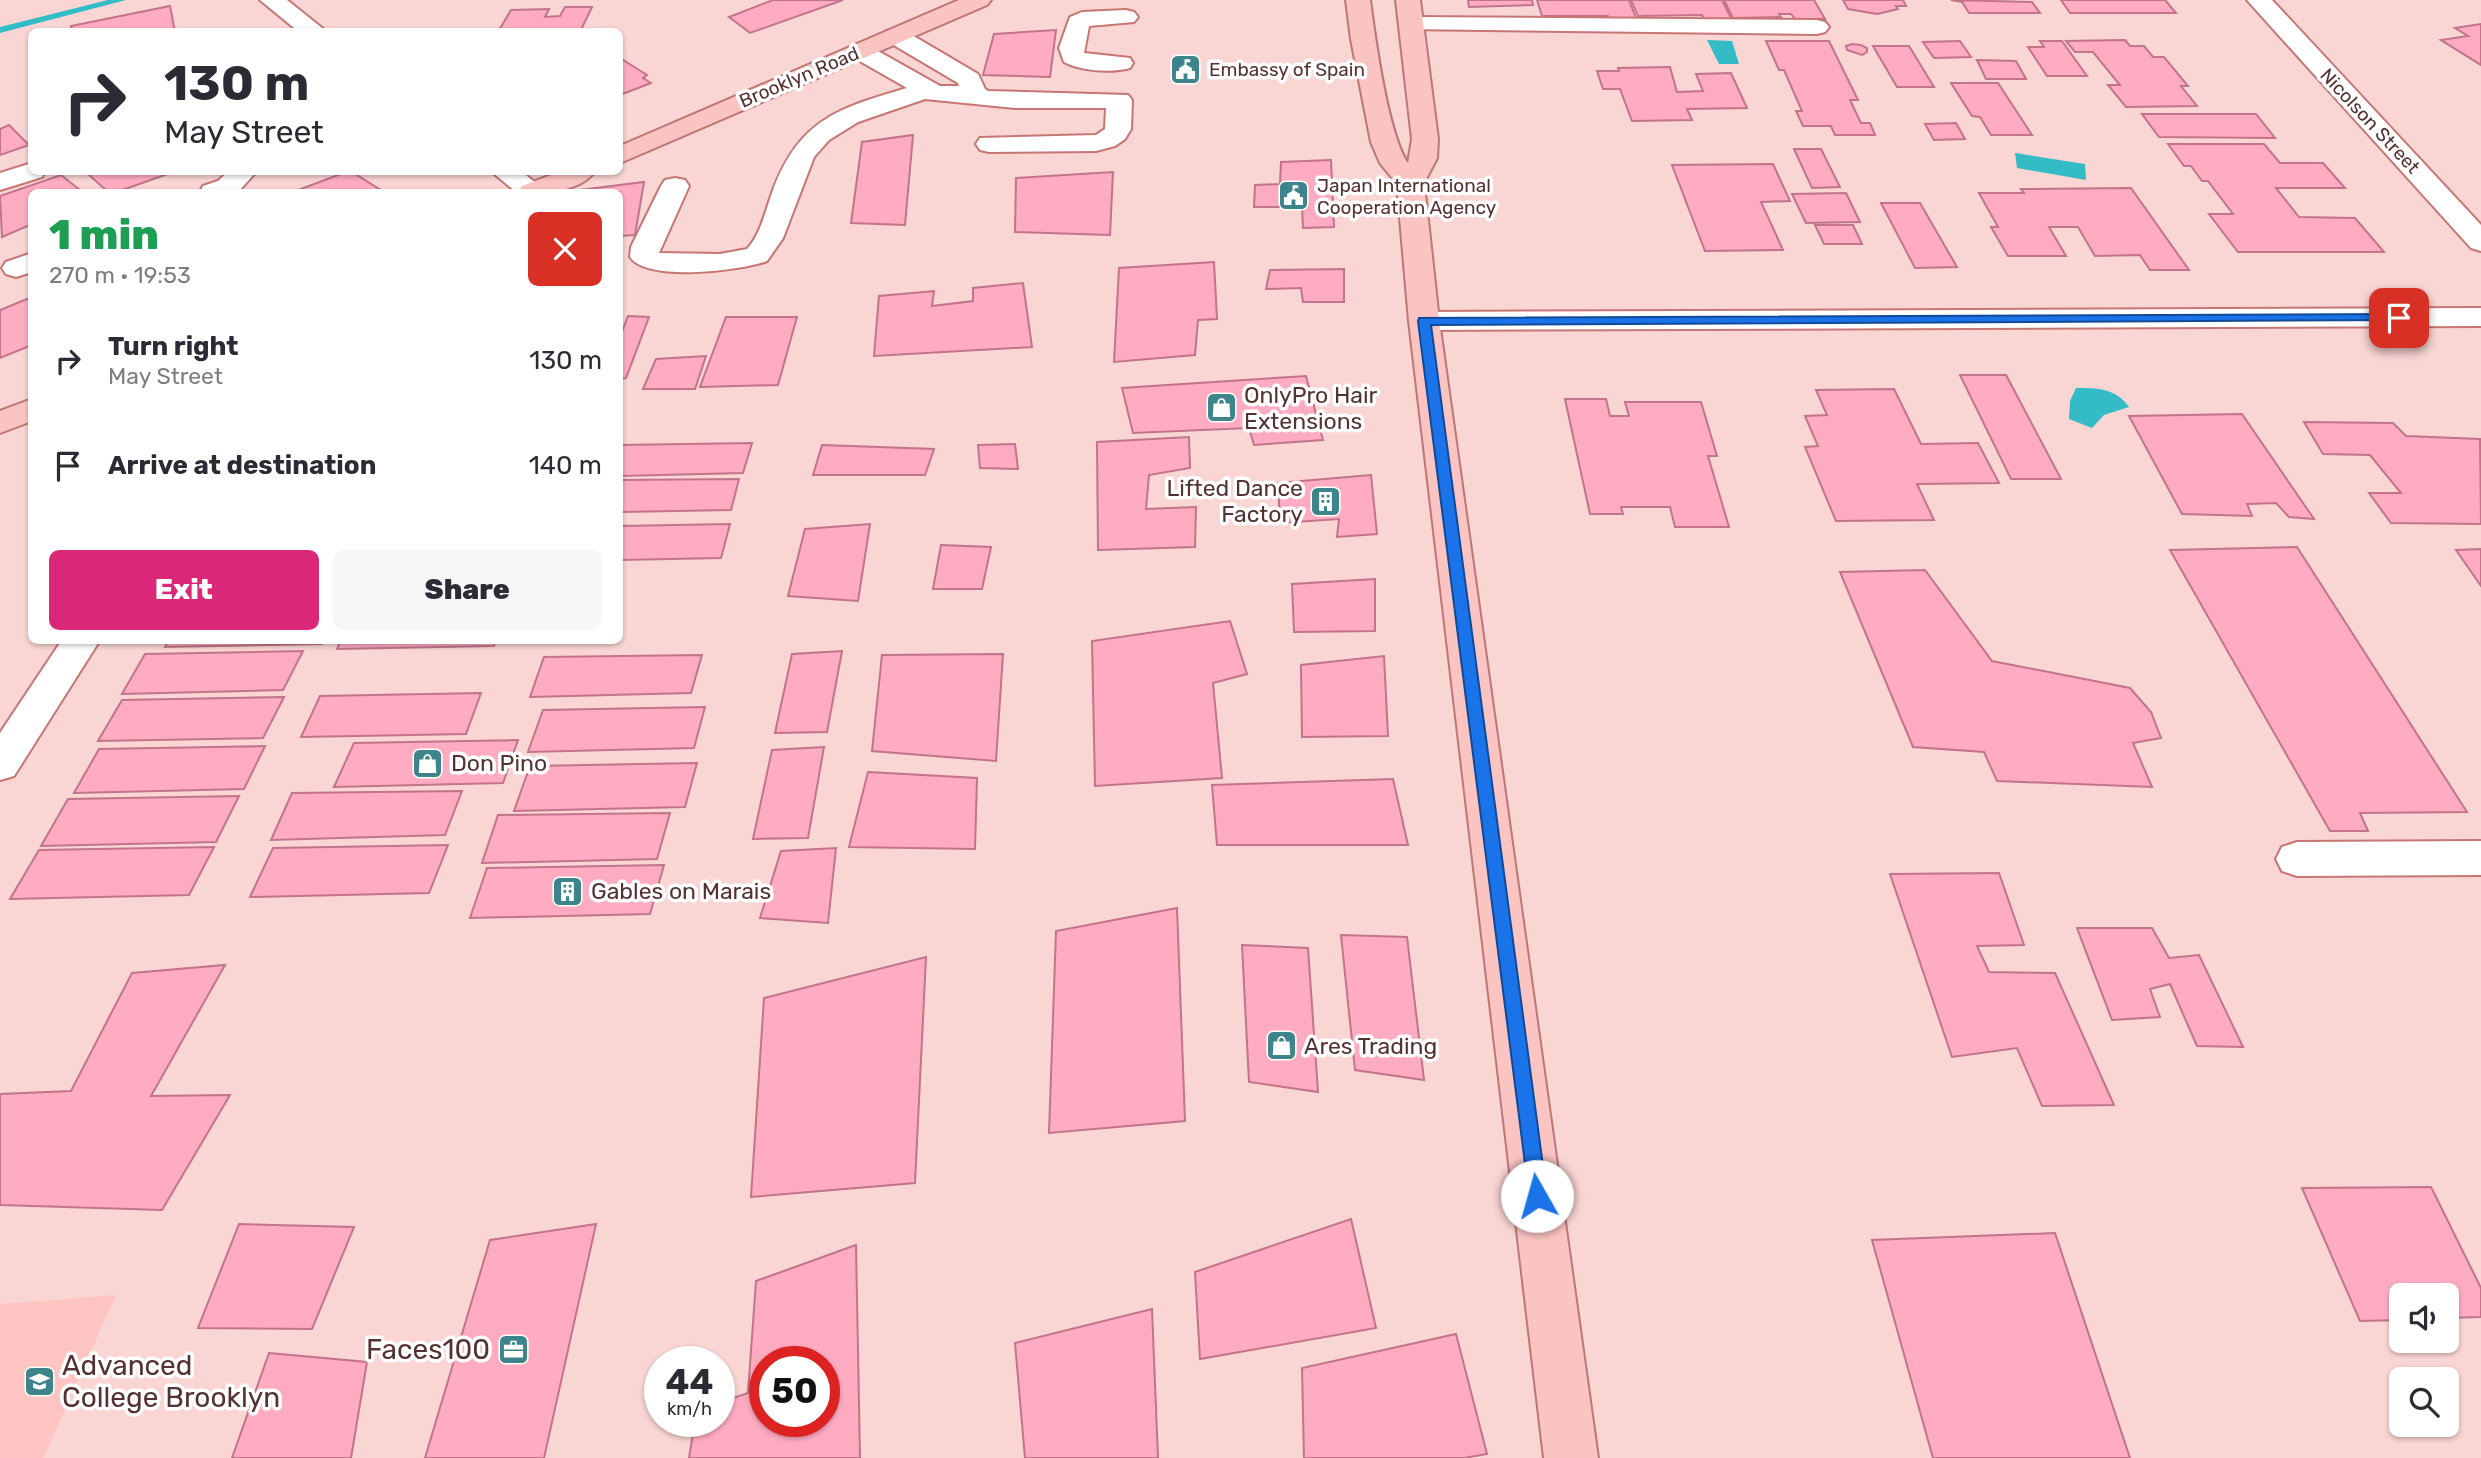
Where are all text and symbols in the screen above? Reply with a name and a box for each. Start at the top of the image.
street label: Brooklyn Road [736,41,862,113]
public building icon: Embassy of Spain [1169,52,1203,86]
text: 130 m [164,54,309,112]
icon: right [49,56,140,147]
place label: Embassy of Spain [1209,58,1365,81]
street label: Nicolson Street [2315,64,2425,179]
text: May Street [164,113,324,151]
place label: Japan International Cooperation Agency [1317,174,1496,219]
public building icon: Japan International Cooperation Agency [1277,179,1311,213]
text: 1 min [49,210,159,260]
button: close [528,212,602,286]
text: 270 m · 19:53 [49,261,191,289]
pin [2369,288,2429,348]
icon: arrive [2380,299,2418,337]
text: Turn right [108,331,238,362]
icon: right [49,342,87,380]
text: 130 m [529,345,602,376]
text: May Street [108,362,223,390]
place label: OnlyPro Hair Extensions [1244,381,1378,435]
shop icon: OnlyPro Hair Extensions [1204,391,1238,425]
icon: arrive [49,447,87,485]
text: Arrive at destination [108,450,376,481]
text: 140 m [529,450,602,481]
place label: Lifted Dance Factory [1166,474,1303,528]
building icon: Lifted Dance Factory [1309,484,1343,518]
button: Exit [49,550,319,630]
button: Share [333,550,602,630]
shop icon: Don Pino [411,746,445,780]
place label: Don Pino [451,749,547,777]
building icon: Gables on Marais [551,874,585,908]
place label: Gables on Marais [591,877,771,905]
shop icon: Ares Trading [1264,1029,1298,1063]
place label: Ares Trading [1304,1032,1437,1060]
position arrow [1500,1159,1574,1233]
map controls [2389,1283,2459,1437]
button: sound [2389,1283,2459,1353]
office icon: Faces100 [496,1332,530,1366]
place label: Faces100 [366,1333,490,1366]
speed limit sign: 50 [749,1346,840,1437]
place label: Advanced College Brooklyn [62,1349,280,1414]
text: 44 [666,1361,713,1403]
school or university icon: Advanced College Brooklyn [22,1364,56,1398]
button: search [2389,1367,2459,1437]
text: km/h [667,1398,712,1420]

